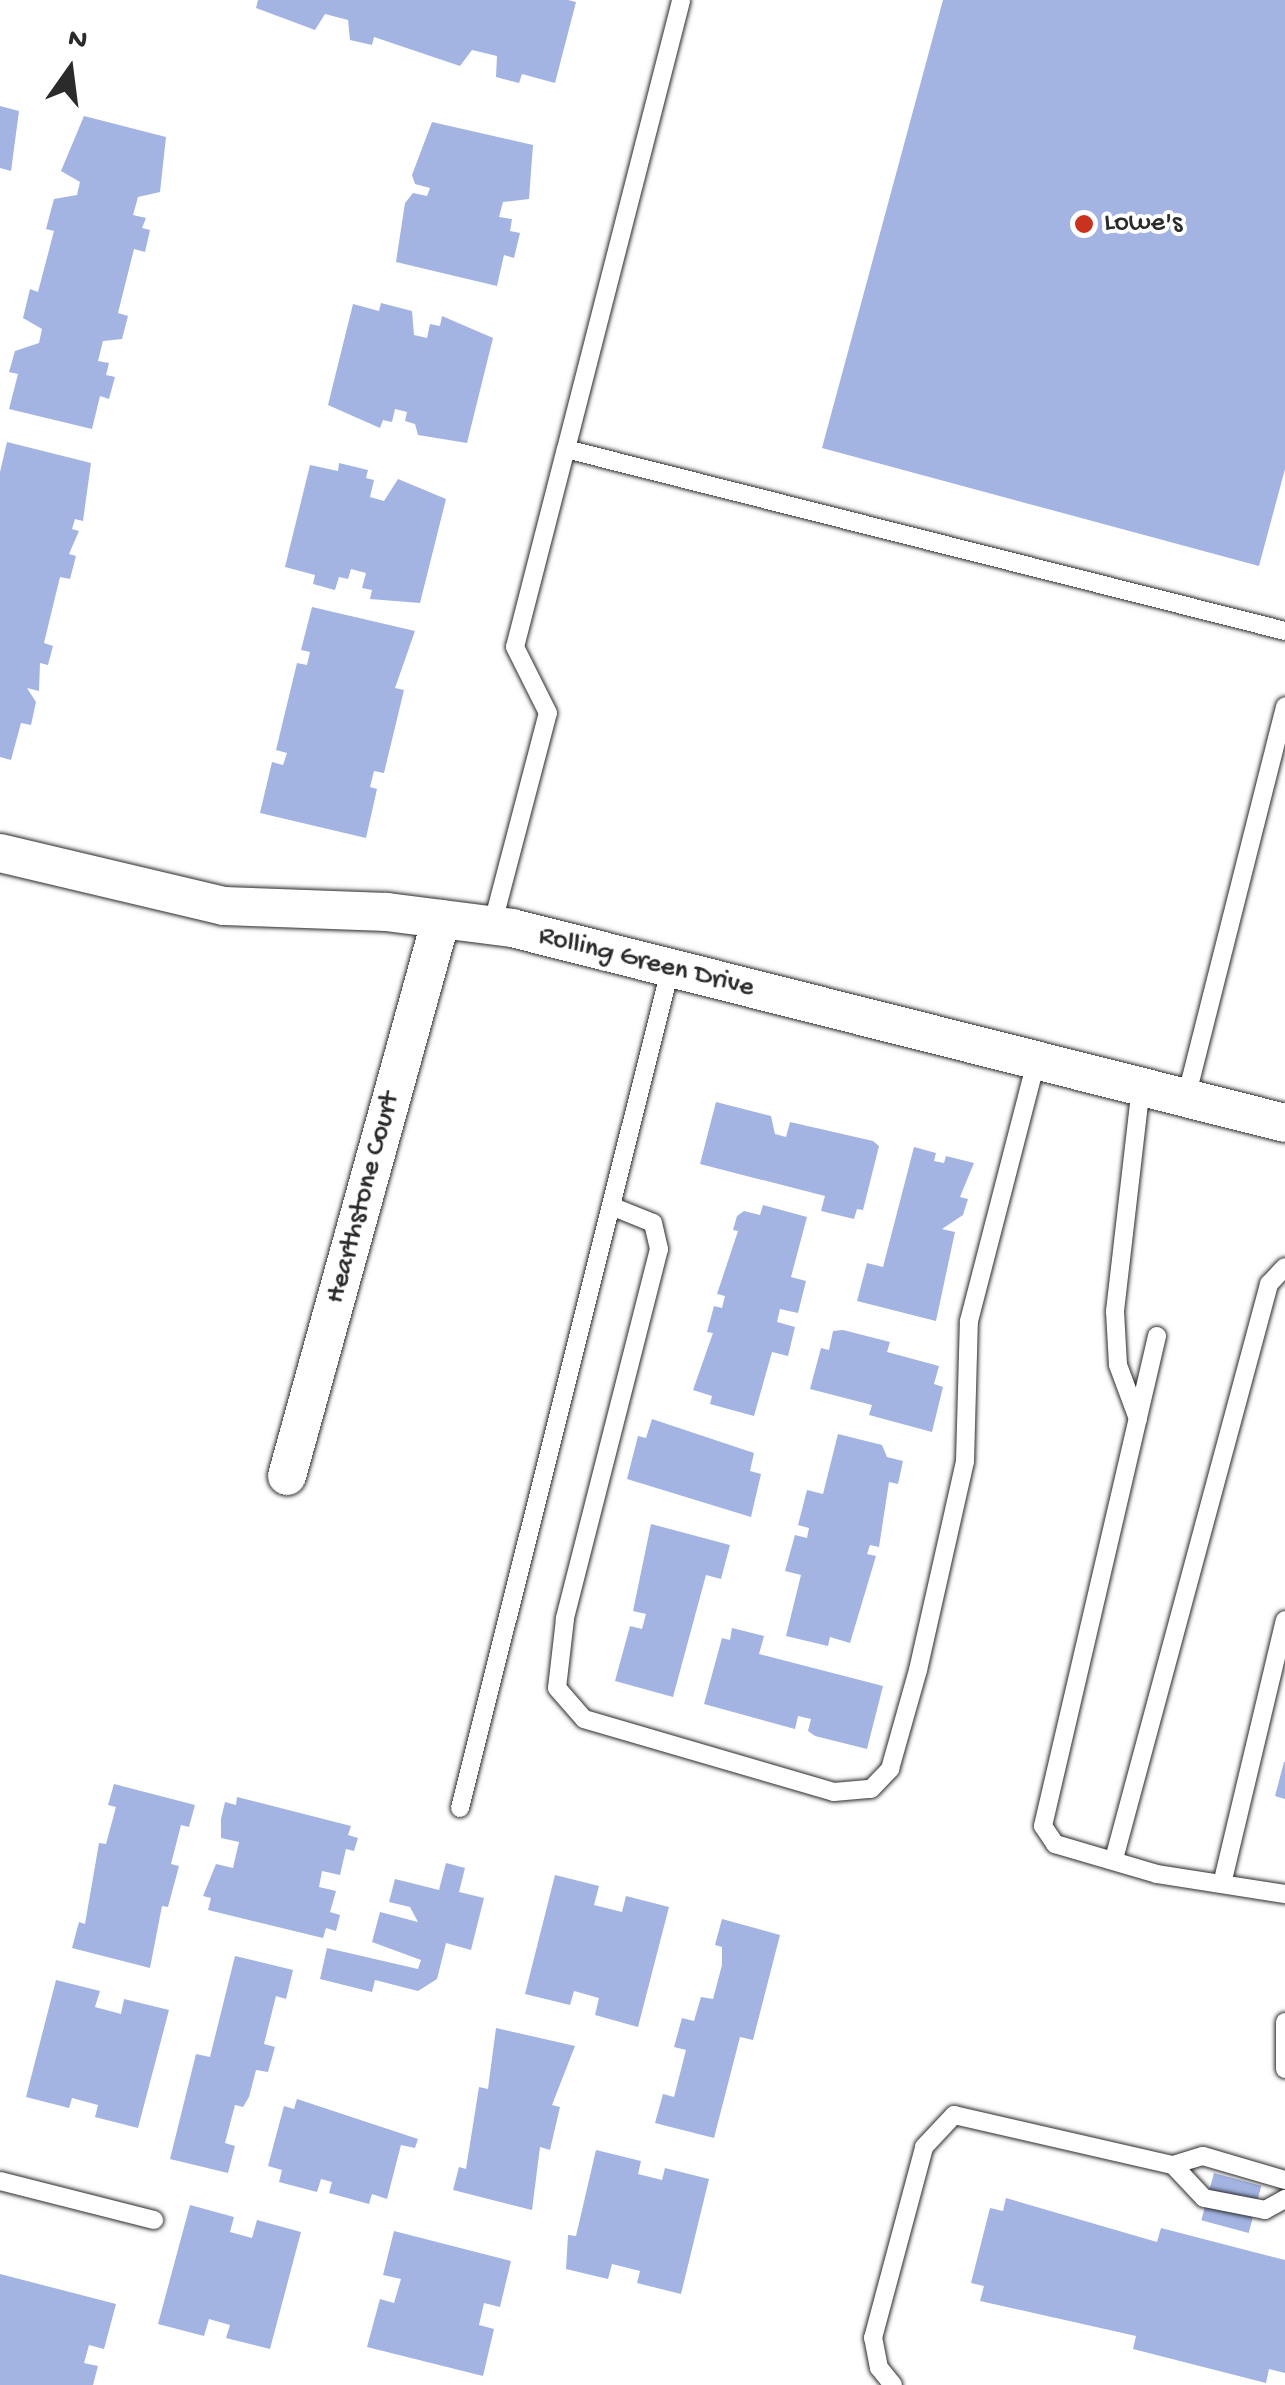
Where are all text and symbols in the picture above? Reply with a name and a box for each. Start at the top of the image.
north arrow [20,20,120,120]
text: N [65,22,90,59]
place label: Lowe's [1104,207,1182,241]
marker: Lowe's [1073,213,1095,235]
street label: Rolling Green Drive [535,920,757,1006]
street label: Hearthstone Court [320,1089,408,1307]

